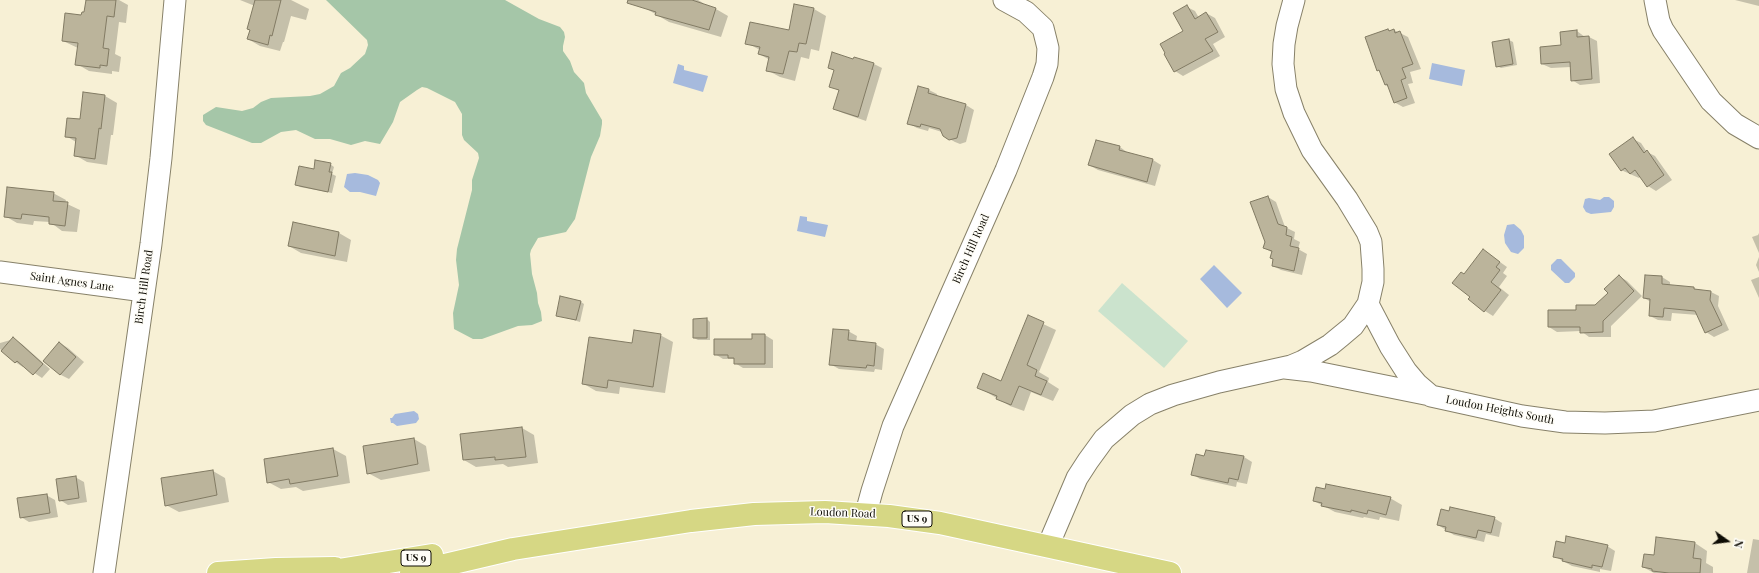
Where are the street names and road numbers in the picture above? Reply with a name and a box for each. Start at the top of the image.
street label: Birch Hill Road [950,212,992,286]
street label: Birch Hill Road [132,249,156,325]
street label: Saint Agnes Lane [29,270,115,294]
street label: Loudon Heights South [1445,393,1555,427]
street label: Loudon Road [810,505,876,521]
road number: US 9 [902,511,932,527]
road number: US 9 [401,550,431,566]

